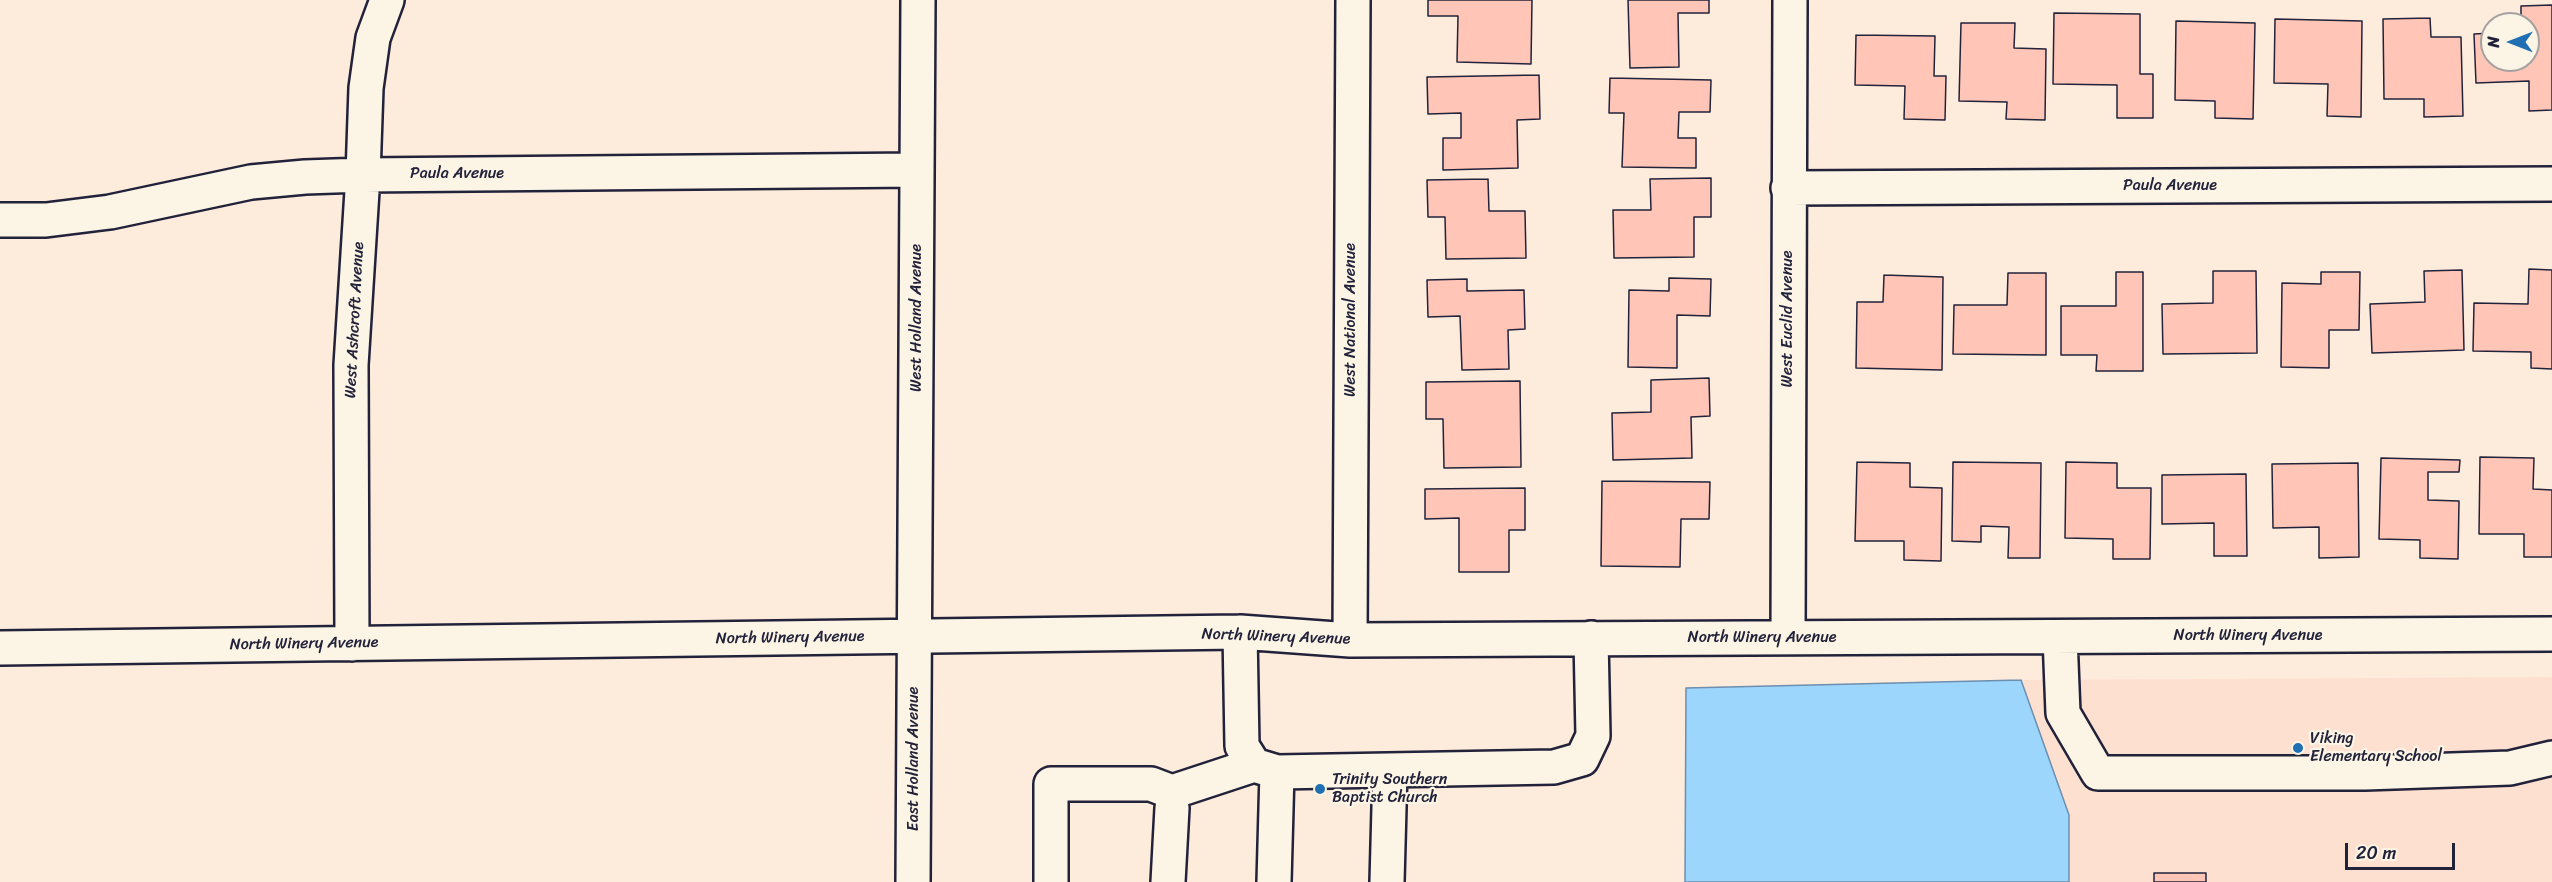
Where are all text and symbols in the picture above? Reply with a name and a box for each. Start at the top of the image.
north arrow [2480,12,2540,72]
text: N [2479,36,2508,48]
street label: Paula Avenue [410,164,504,184]
street label: Paula Avenue [2123,176,2217,196]
street label: West Ashcroft Avenue [341,241,369,399]
street label: West National Avenue [1341,243,1361,397]
street label: West Holland Avenue [907,244,927,392]
street label: West Euclid Avenue [1778,250,1798,388]
street label: North Winery Avenue [1201,625,1351,649]
street label: North Winery Avenue [2174,626,2322,646]
street label: North Winery Avenue [715,627,865,649]
street label: North Winery Avenue [1688,628,1836,648]
street label: North Winery Avenue [229,633,379,655]
street label: East Holland Avenue [904,687,924,831]
place label: Viking Elementary School [2310,729,2442,767]
marker: Viking Elementary School [2291,741,2305,755]
place label: Trinity Southern Baptist Church [1332,770,1447,808]
marker: Trinity Southern Baptist Church [1313,782,1327,796]
scale bar [2348,831,2458,869]
text: 20 m [2356,837,2396,869]

